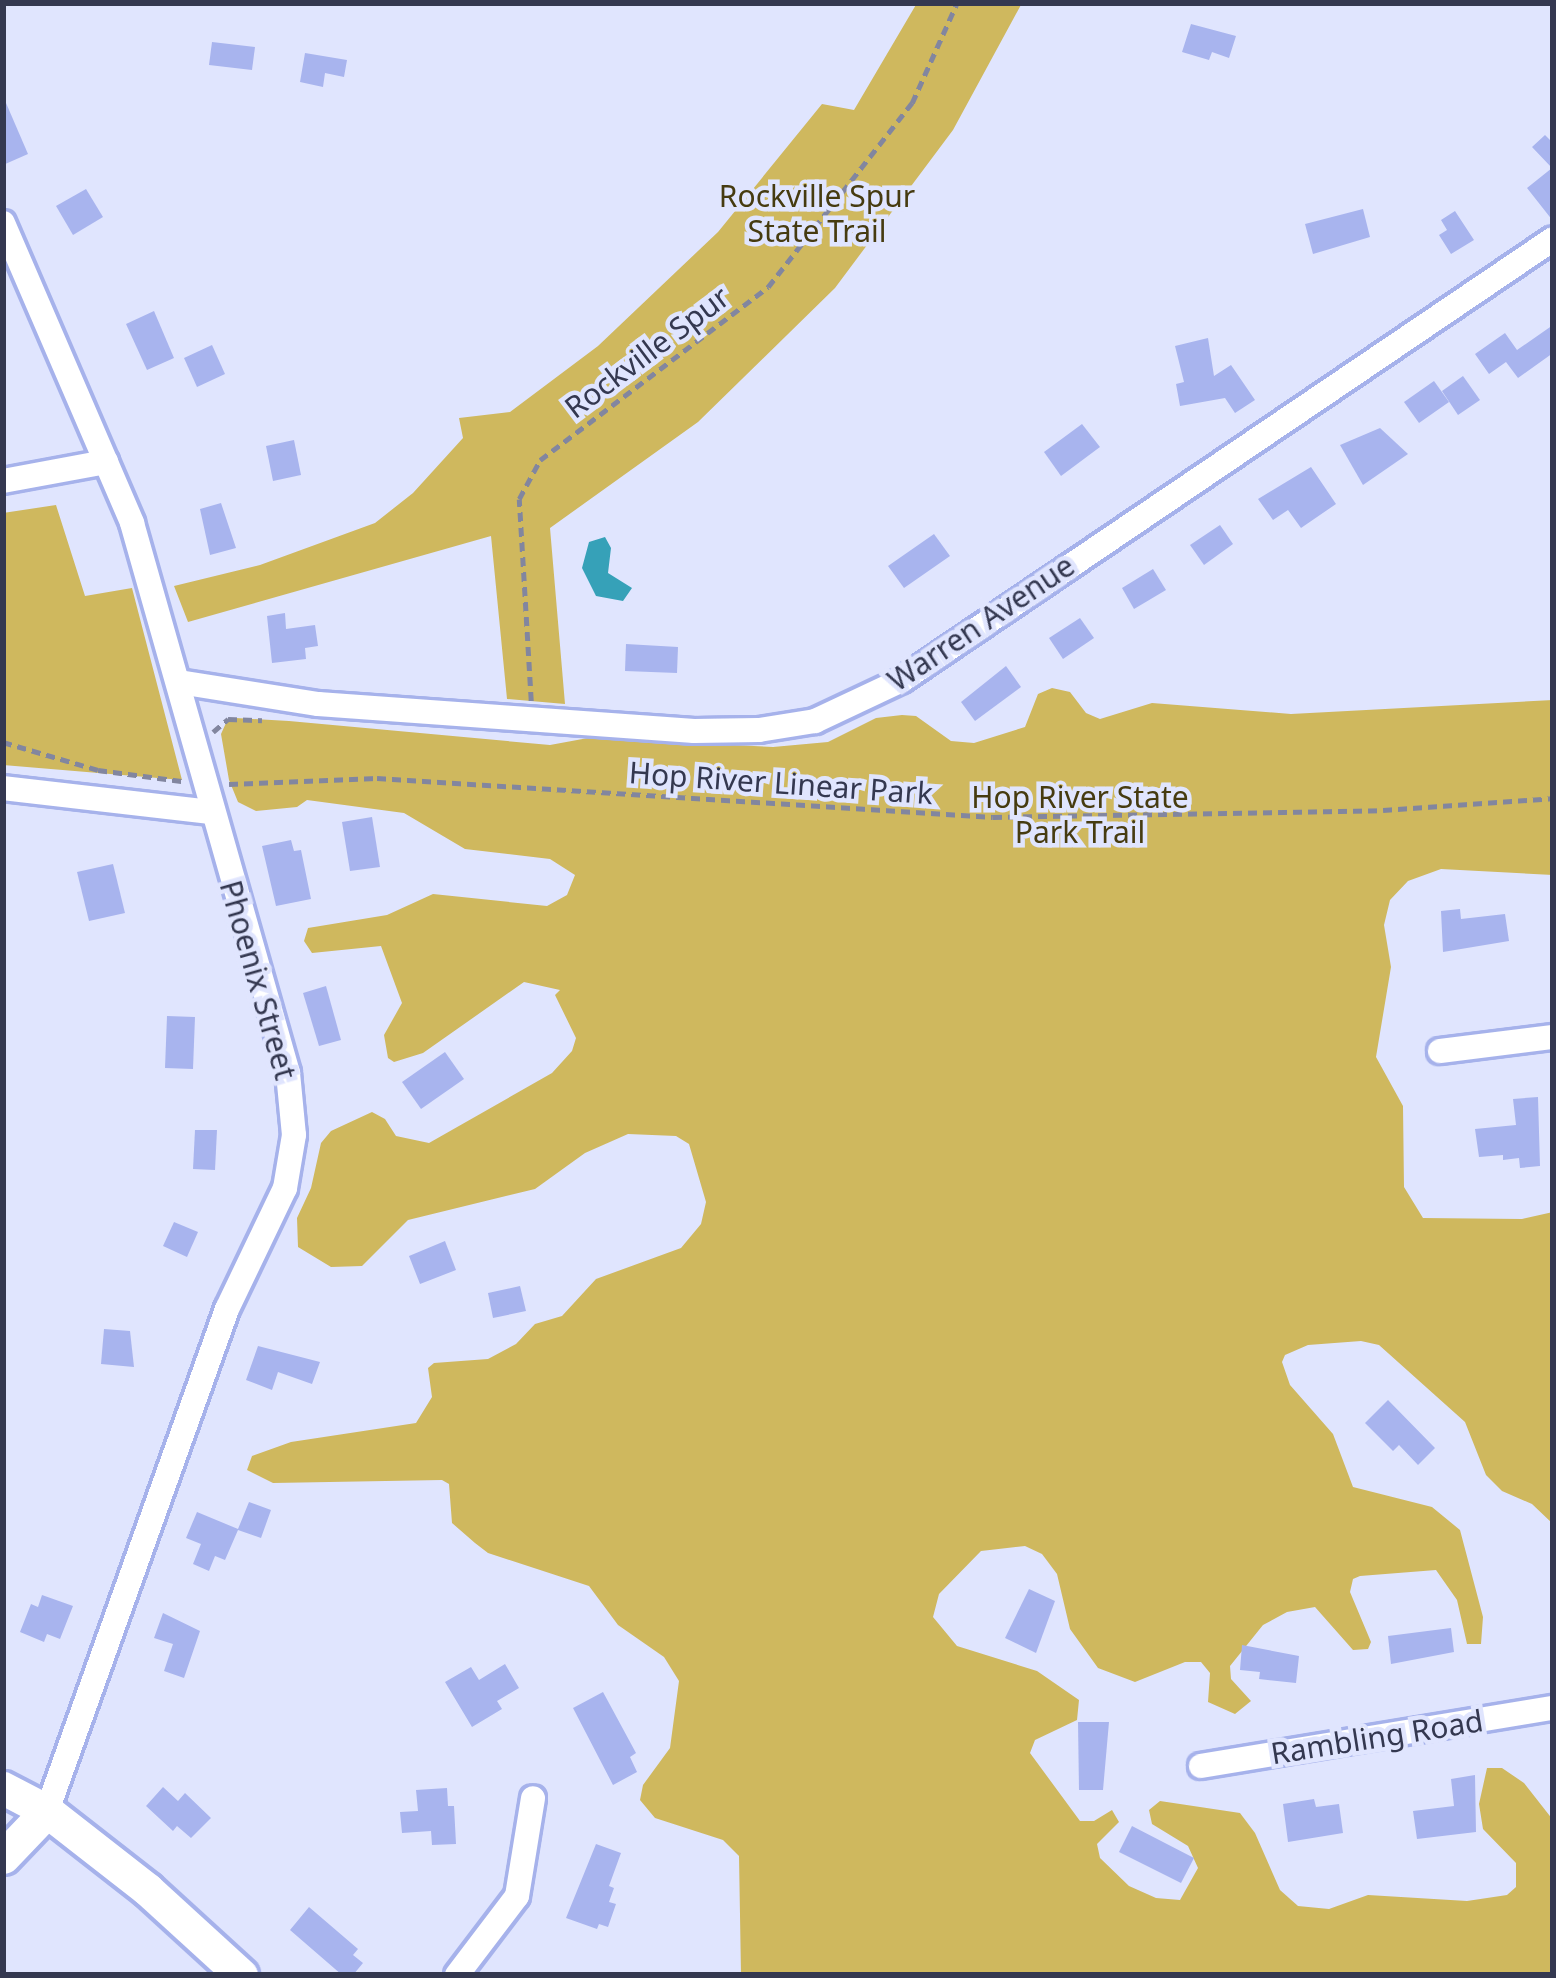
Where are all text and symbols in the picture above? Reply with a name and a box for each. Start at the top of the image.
park label: Rockville Spur State Trail [719,178,915,248]
street label: Rockville Spur [558,279,736,425]
street label: Warren Avenue [881,547,1081,699]
street label: Hop River Linear Park [628,754,934,812]
park label: Hop River State Park Trail [971,779,1189,850]
street label: Phoenix Street [212,876,304,1084]
street label: Rambling Road [1268,1702,1486,1772]

